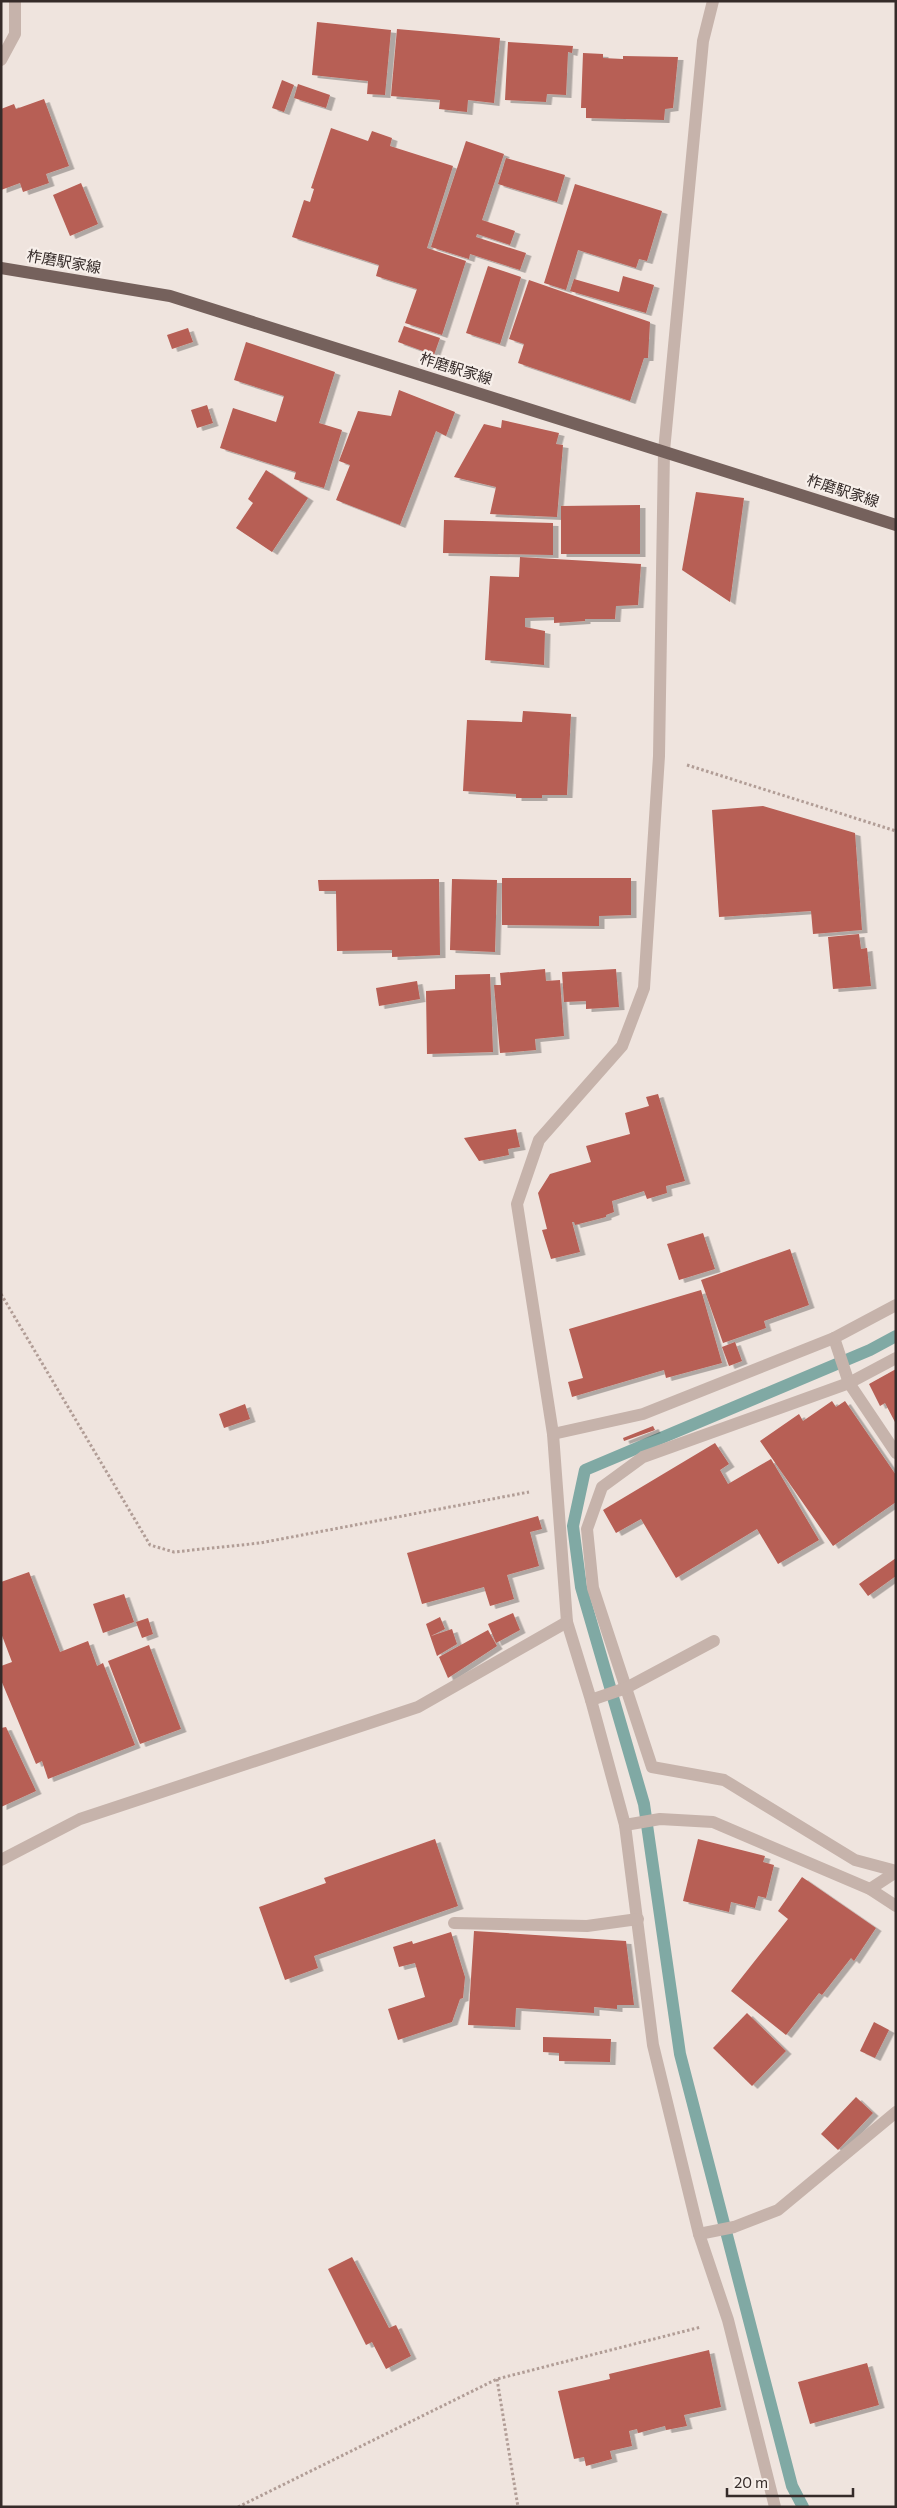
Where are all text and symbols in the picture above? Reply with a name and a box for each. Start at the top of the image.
street label: 柞磨駅家線 [26,246,103,276]
street label: 柞磨駅家線 [418,348,495,388]
street label: 柞磨駅家線 [805,470,882,510]
scale bar [727,2466,853,2498]
text: 20 m [734,2473,768,2491]

